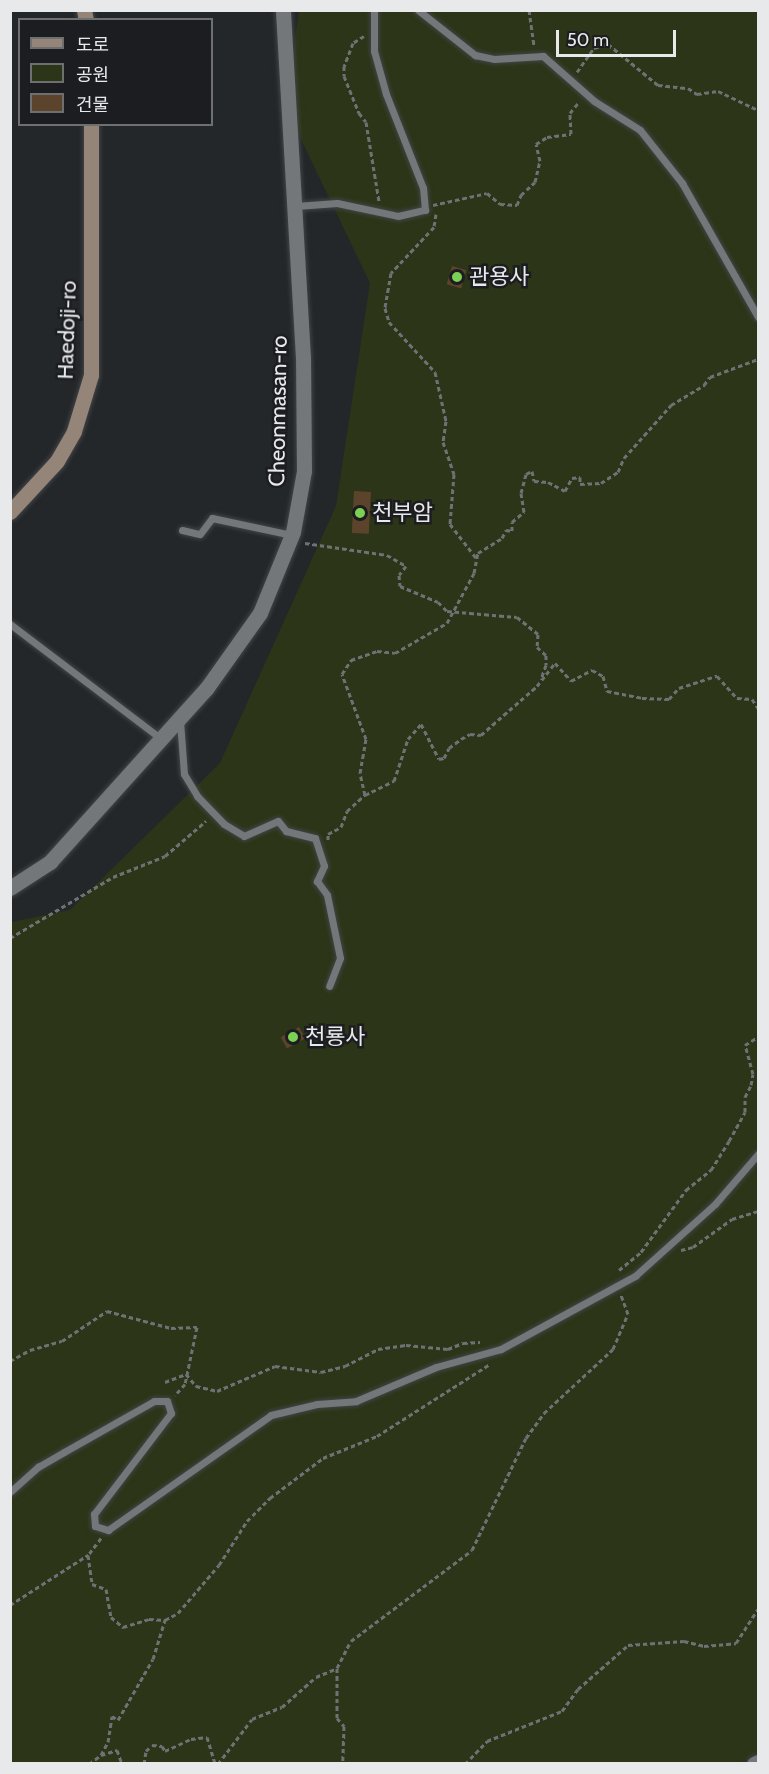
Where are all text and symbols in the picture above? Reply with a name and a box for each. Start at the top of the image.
legend [18,18,213,126]
scale bar [559,18,679,56]
text: 50 m [567,29,609,51]
text: 도로 [76,34,109,56]
text: 공원 [76,64,109,86]
text: 건물 [76,94,109,116]
place label: 관용사 [469,264,530,290]
marker: 관용사 [450,270,464,284]
street label: Haedoji-ro [52,280,82,380]
street label: Cheonmasan-ro [263,335,293,487]
place label: 천부암 [372,500,433,526]
marker: 천부암 [353,506,367,520]
place label: 천룡사 [305,1024,366,1050]
marker: 천룡사 [286,1030,300,1044]

